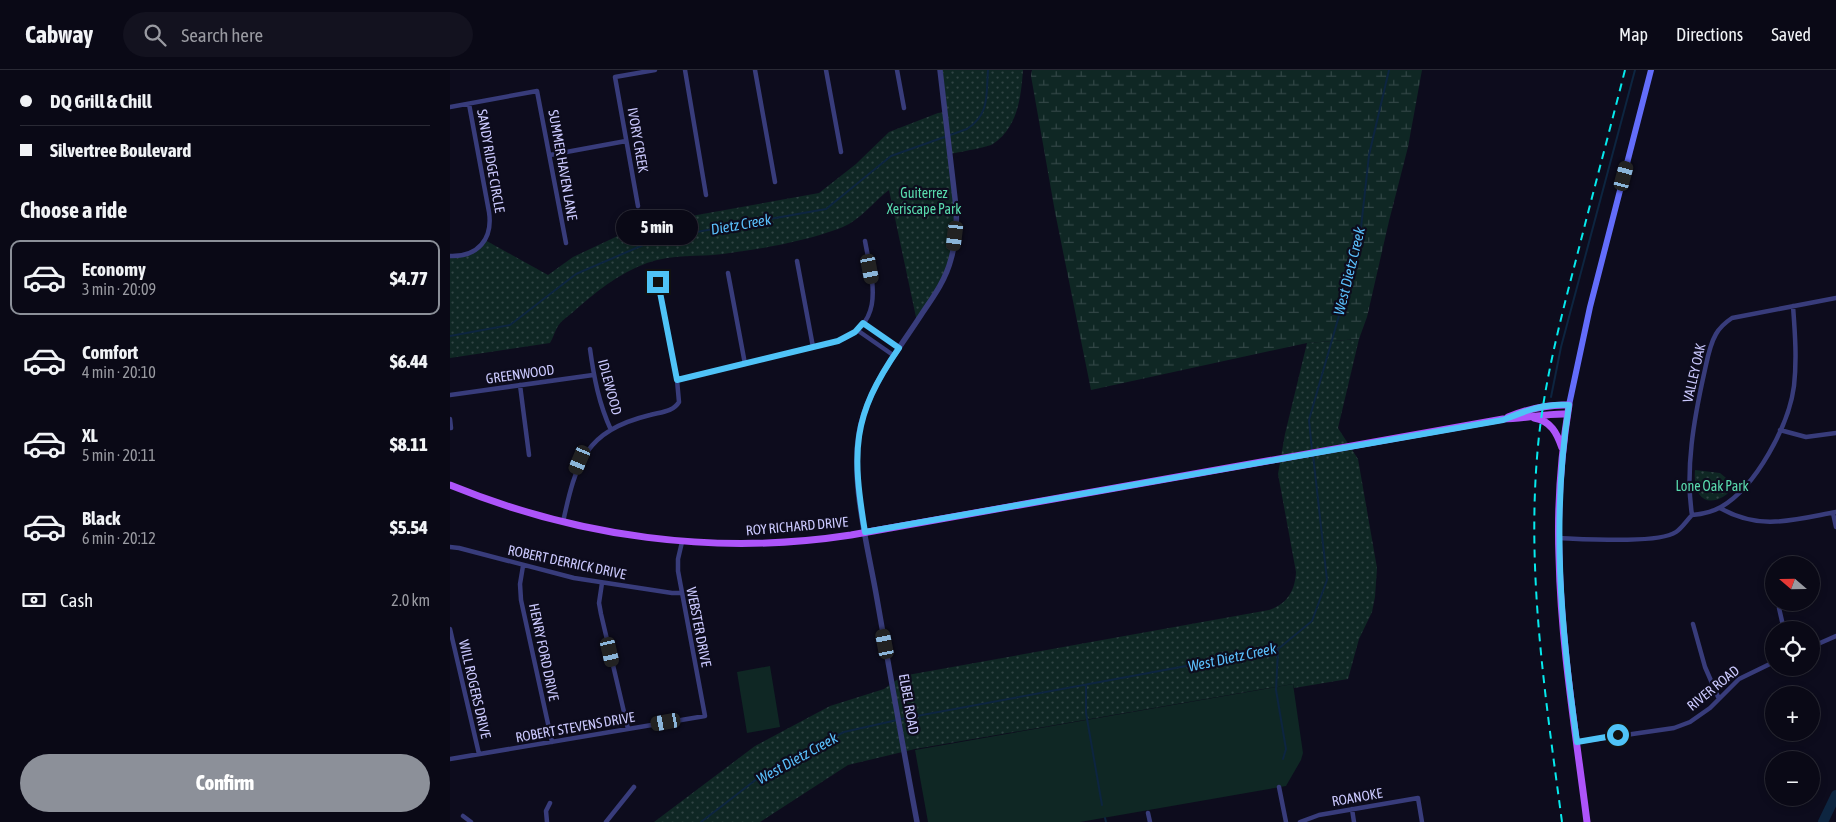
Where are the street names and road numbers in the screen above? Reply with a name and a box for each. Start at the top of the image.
street label: IVORY CREEK [624,106,652,174]
street label: SANDY RIDGE CIRCLE [474,108,508,214]
street label: SUMMER HAVEN LANE [545,108,581,222]
street label: VALLEY OAK [1679,342,1709,404]
street label: IDLEWOOD [595,357,625,417]
street label: GREENWOOD [485,361,555,387]
street label: ROY RICHARD DRIVE [745,514,849,538]
street label: ROBERT DERRICK DRIVE [506,542,628,582]
street label: WEBSTER DRIVE [683,586,715,668]
street label: HENRY FORD DRIVE [526,602,562,702]
street label: WILL ROGERS DRIVE [456,638,494,740]
street label: RIVER ROAD [1684,662,1742,714]
street label: ELBEL ROAD [896,673,922,736]
street label: ROBERT STEVENS DRIVE [514,709,636,745]
street label: ROANOKE [1330,785,1384,809]

